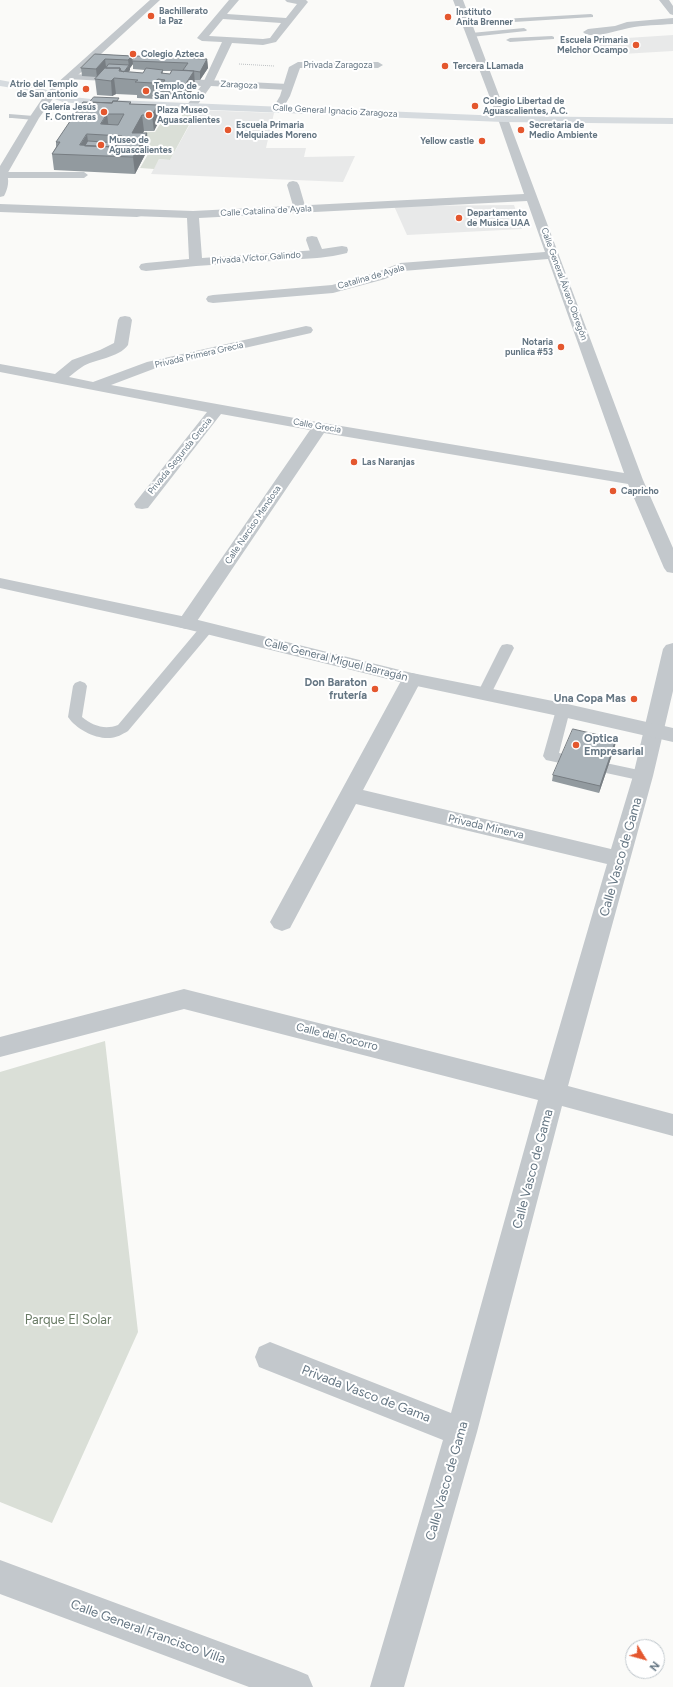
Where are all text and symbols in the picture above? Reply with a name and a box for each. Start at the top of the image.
place label: Bachillerato la Paz [159,6,208,27]
place label: Instituto Anita Brenner [456,7,513,28]
marker: Bachillerato la Paz [146,11,156,21]
marker: Instituto Anita Brenner [443,12,453,22]
place label: Escuela Primaria Melchor Ocampo [557,35,628,56]
marker: Escuela Primaria Melchor Ocampo [631,40,641,50]
marker: Colegio Azteca [128,49,138,59]
place label: Colegio Azteca [141,49,204,59]
street label: Privada Zaragoza [303,60,373,70]
marker: Tercera LLamada [440,61,450,71]
place label: Tercera LLamada [453,61,524,71]
place label: Atrio del Templo de San antonio [10,79,78,100]
street label: Zaragoza [220,79,258,91]
place label: Templo de San Antonio [154,81,205,102]
marker: Atrio del Templo de San antonio [81,84,91,94]
marker: Templo de San Antonio [141,86,151,96]
place label: Colegio Libertad de Aguascalientes, A.C. [483,96,568,117]
marker: Colegio Libertad de Aguascalientes, A.C. [470,101,480,111]
place label: Galería Jesús F. Contreras [41,102,96,123]
street label: Calle General Ignacio Zaragoza [272,102,398,120]
place label: Plaza Museo Aguascalientes [157,105,220,126]
marker: Galería Jesús F. Contreras [99,107,109,117]
marker: Plaza Museo Aguascalientes [144,110,154,120]
place label: Escuela Primaria Melquiades Moreno [236,120,317,141]
place label: Secretaria de Medio Ambiente [529,120,597,141]
marker: Escuela Primaria Melquiades Moreno [223,125,233,135]
marker: Secretaria de Medio Ambiente [516,125,526,135]
place label: Museo de Aguascalientes [109,135,172,156]
place label: Yellow castle [420,136,474,146]
marker: Yellow castle [477,136,487,146]
marker: Museo de Aguascalientes [96,140,106,150]
street label: Calle Catalina de Ayala [220,203,312,219]
place label: Departamento de Musica UAA [467,208,530,229]
marker: Departamento de Musica UAA [454,213,464,223]
street label: Calle General Álvaro Obregón [539,226,589,342]
street label: Privada Víctor Galindo [211,249,301,267]
street label: Catalina de Ayala [336,262,406,292]
place label: Notaria punlica #53 [505,337,553,358]
street label: Privada Primera Grecia [154,340,244,370]
marker: Notaria punlica #53 [556,342,566,352]
street label: Privada Segunda Grecia [146,415,214,497]
street label: Calle Grecia [292,416,342,436]
marker: Las Naranjas [349,457,359,467]
place label: Las Naranjas [362,457,415,467]
street label: Calle Narciso Mendosa [223,484,283,566]
marker: Capricho [608,486,618,496]
place label: Capricho [621,486,659,496]
street label: Calle General Miguel Barragán [263,636,409,684]
place label: Don Baraton frutería [304,676,367,702]
marker: Don Baraton frutería [370,684,380,694]
place label: Una Copa Mas [554,692,626,706]
marker: Una Copa Mas [629,694,639,704]
place label: Optica Empresarial [584,732,644,758]
marker: Optica Empresarial [571,740,581,750]
street label: Calle Vasco de Gama [597,796,645,918]
street label: Privada Minerva [447,812,525,842]
street label: Calle del Socorro [295,1020,379,1054]
street label: Calle Vasco de Gama [510,1108,556,1230]
park label: Parque El Solar [25,1312,111,1328]
street label: Privada Vasco de Gama [299,1362,433,1426]
street label: Calle Vasco de Gama [423,1420,471,1542]
street label: Calle General Francisco Villa [68,1597,228,1667]
north arrow [625,1639,665,1679]
text: N [646,1659,662,1673]

